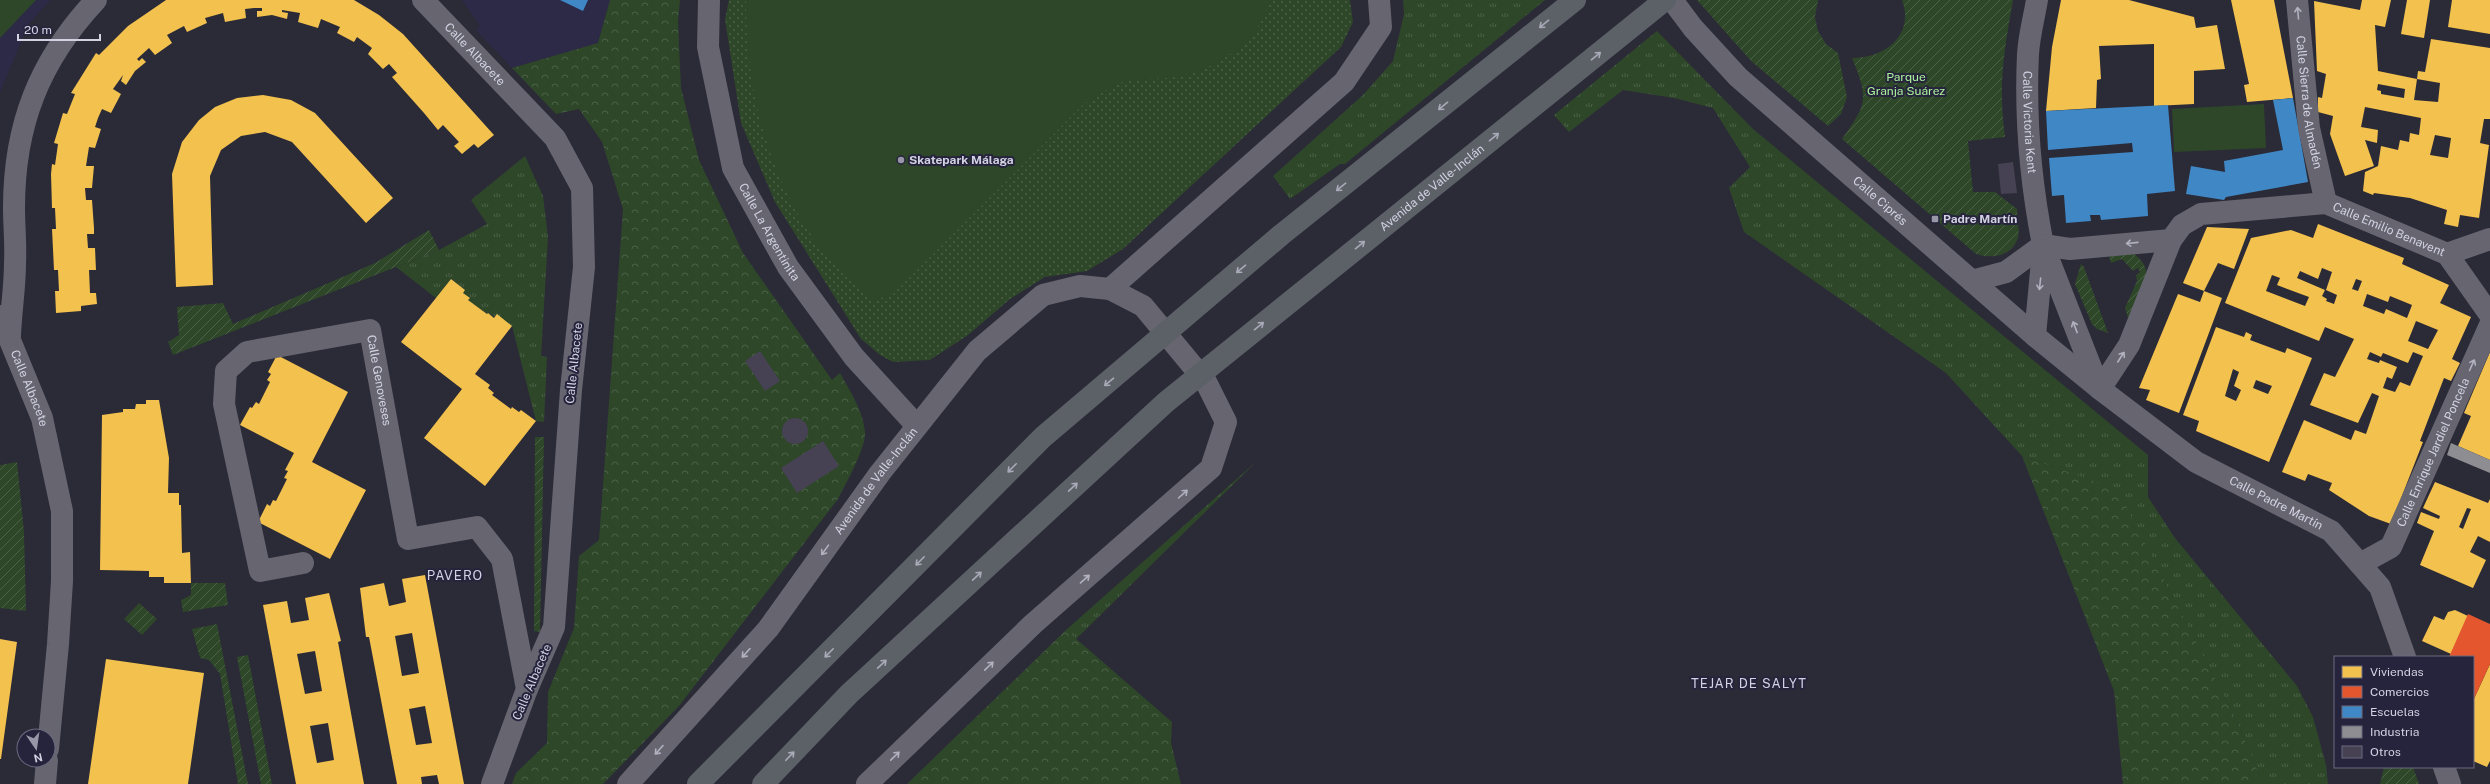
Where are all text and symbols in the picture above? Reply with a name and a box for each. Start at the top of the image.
one-way arrow [2295,7,2302,20]
scale bar [18,16,100,42]
street label: Calle Albacete [442,20,508,89]
one-way arrow [1539,20,1550,29]
text: 20 m [24,23,52,37]
street label: Calle Sierra de Almadén [2293,35,2325,170]
one-way arrow [1590,51,1601,60]
park label: Parque Granja Suárez [1867,70,1945,98]
street label: Calle Victoria Kent [2020,71,2039,175]
one-way arrow [1437,101,1448,110]
one-way arrow [1489,133,1500,141]
street label: Avenida de Valle-Inclán [1377,141,1487,234]
place label: Skatepark Málaga [909,153,1014,167]
marker: Skatepark Málaga [896,155,906,165]
street label: Calle Ciprés [1850,174,1910,228]
street label: Calle La Argentinita [736,181,803,284]
one-way arrow [1336,183,1347,191]
street label: Calle Emilio Benavent [2331,200,2447,259]
place label: Padre Martín [1943,212,2017,226]
marker: Padre Martín [1930,214,1940,224]
one-way arrow [2126,239,2139,247]
one-way arrow [1355,240,1366,249]
one-way arrow [1236,265,1246,274]
one-way arrow [2036,277,2043,290]
street label: Calle Albacete [563,322,585,404]
one-way arrow [1253,322,1264,331]
one-way arrow [2071,322,2079,334]
street label: Calle Genoveses [364,334,394,427]
street label: Calle Albacete [8,348,51,428]
one-way arrow [2117,352,2125,363]
one-way arrow [2469,359,2477,371]
street label: Calle Enrique Jardiel Poncela [2394,376,2472,529]
one-way arrow [1103,377,1114,386]
street label: Avenida de Valle-Inclán [831,425,920,537]
one-way arrow [1007,463,1017,473]
street label: Calle Padre Martín [2227,473,2325,533]
one-way arrow [1068,483,1078,492]
one-way arrow [1178,489,1188,498]
one-way arrow [821,545,829,556]
one-way arrow [915,556,925,565]
district label: PAVERO [427,568,483,583]
one-way arrow [972,571,983,580]
one-way arrow [1080,575,1090,584]
street label: Calle Albacete [510,642,554,722]
one-way arrow [741,648,750,659]
one-way arrow [824,648,834,658]
legend [2334,656,2474,768]
one-way arrow [877,659,887,669]
one-way arrow [984,662,994,671]
text: Viviendas [2370,665,2424,679]
district label: TEJAR DE SALYT [1691,676,1807,691]
text: Comercios [2370,685,2429,699]
text: Escuelas [2370,705,2420,719]
text: Industria [2370,725,2419,739]
north arrow [16,728,56,768]
one-way arrow [654,745,664,755]
text: Otros [2370,745,2401,759]
text: N [33,751,44,765]
one-way arrow [785,751,795,761]
one-way arrow [890,751,900,761]

